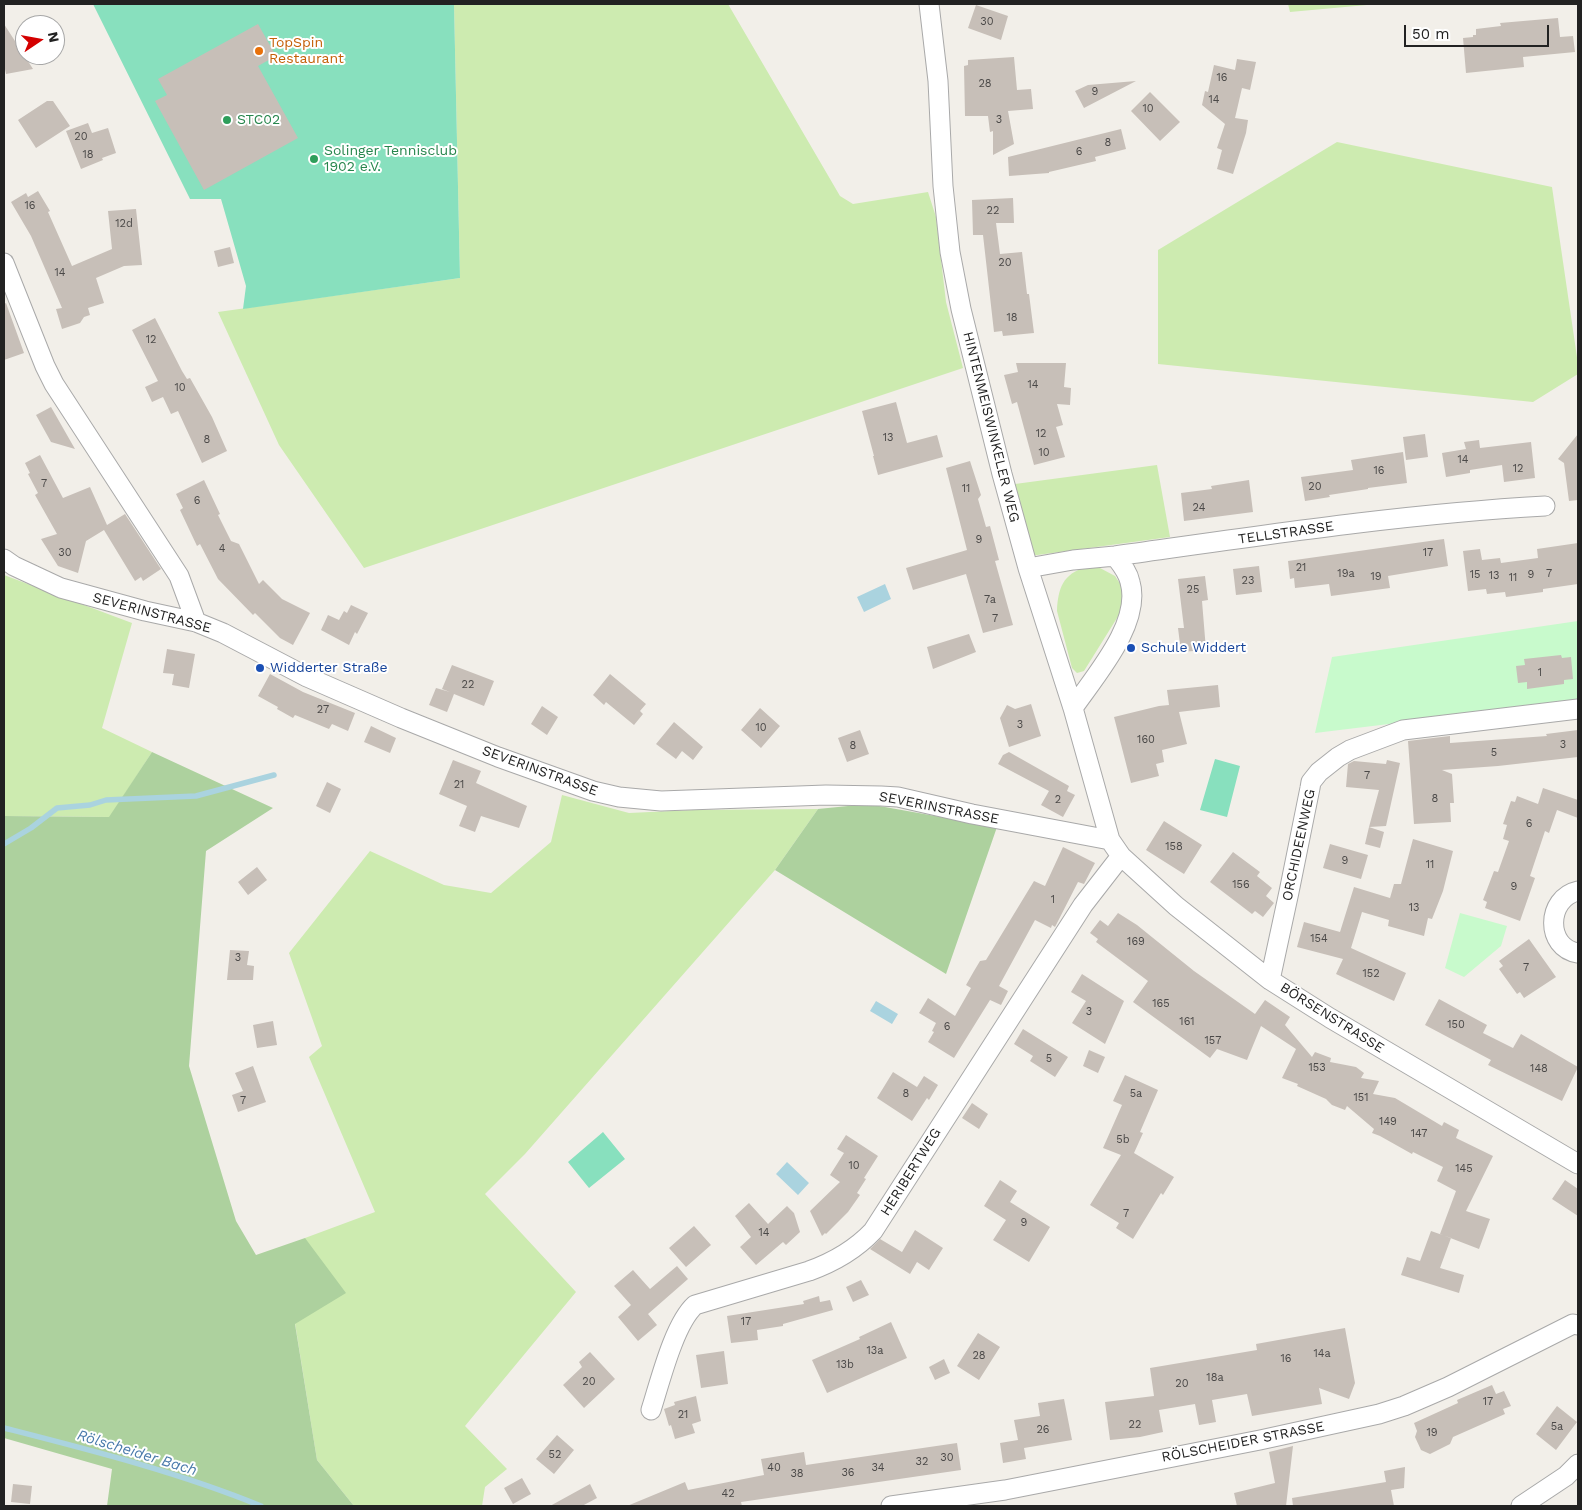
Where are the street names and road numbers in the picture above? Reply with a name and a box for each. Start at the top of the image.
street label: HINTENMEISWINKELER WEG [959,330,1023,524]
street label: TELLSTRASSE [1237,518,1335,548]
street label: SEVERINSTRASSE [91,589,213,637]
street label: SEVERINSTRASSE [480,742,600,800]
street label: ORCHIDEENWEG [1279,787,1319,903]
street label: SEVERINSTRASSE [878,788,1000,828]
street label: BÖRSENSTRASSE [1277,979,1387,1057]
street label: HERIBERTWEG [877,1125,945,1219]
street label: RÖLSCHEIDER STRASSE [1160,1418,1326,1466]

